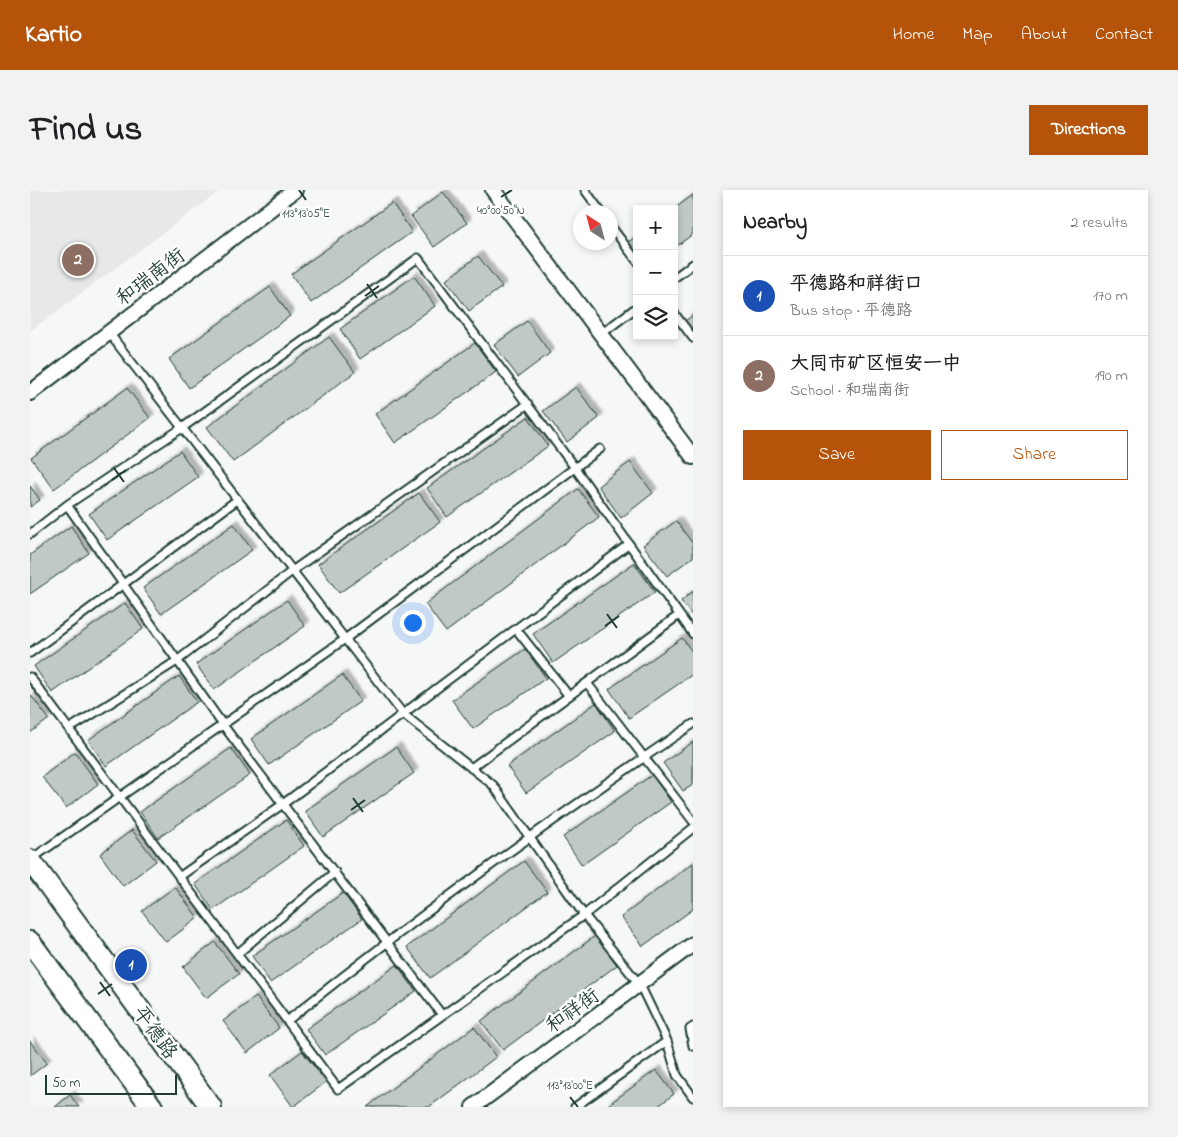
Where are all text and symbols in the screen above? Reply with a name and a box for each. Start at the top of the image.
text: Kartio [25,18,82,53]
text: Home [893,22,934,48]
text: Map [962,22,993,48]
text: About [1021,22,1067,48]
text: Contact [1095,22,1153,48]
text: Find us [30,105,142,156]
button: Directions [1029,105,1148,155]
text: 40°00'50"N [477,202,525,220]
text: 113°13'05"E [282,205,330,223]
north arrow [573,205,618,250]
map controls [633,205,678,340]
button: + [633,205,678,250]
text: Nearby [743,208,807,238]
text: 2 results [1070,211,1128,235]
pin: 2 [62,241,94,279]
street label: 和瑞南街 [111,242,192,314]
button: − [633,250,678,295]
text: 平德路和祥街口 [790,271,923,298]
text: 1 [756,284,762,308]
text: 170 m [1093,284,1128,308]
button: layers [633,295,678,340]
text: Bus stop · 平德路 [790,299,912,323]
text: 大同市矿区恒安一中 [790,351,961,378]
text: 2 [755,364,763,388]
text: 190 m [1095,364,1128,388]
text: School · 和瑞南街 [790,379,909,403]
button: Save [743,430,931,480]
button: Share [941,430,1128,480]
your location [400,610,426,636]
pin: 1 [115,946,147,984]
street label: 和祥街 [541,983,606,1041]
street label: 平德路 [125,1001,184,1067]
scale bar [45,1072,178,1095]
text: 50 m [52,1073,80,1094]
text: 113°13'00"E [547,1077,593,1095]

